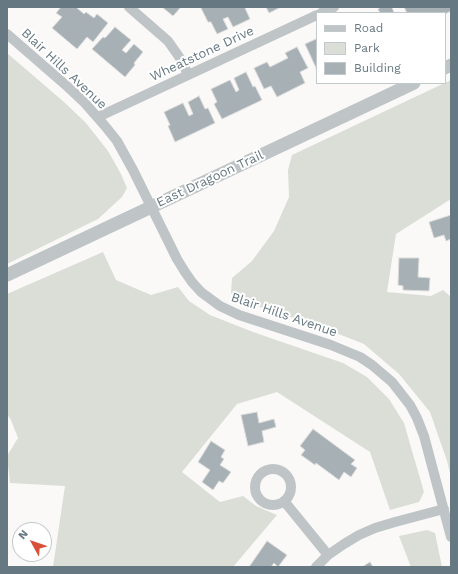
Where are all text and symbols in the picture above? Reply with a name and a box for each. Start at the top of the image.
legend [316,12,446,84]
text: Road [354,21,383,35]
street label: Wheatstone Drive [147,23,257,85]
street label: Blair Hills Avenue [18,25,110,113]
text: Park [354,41,380,55]
text: Building [354,61,401,75]
street label: East Dragoon Trail [154,147,266,211]
street label: Blair Hills Avenue [229,290,339,340]
north arrow [12,522,52,562]
text: N [16,527,31,542]

